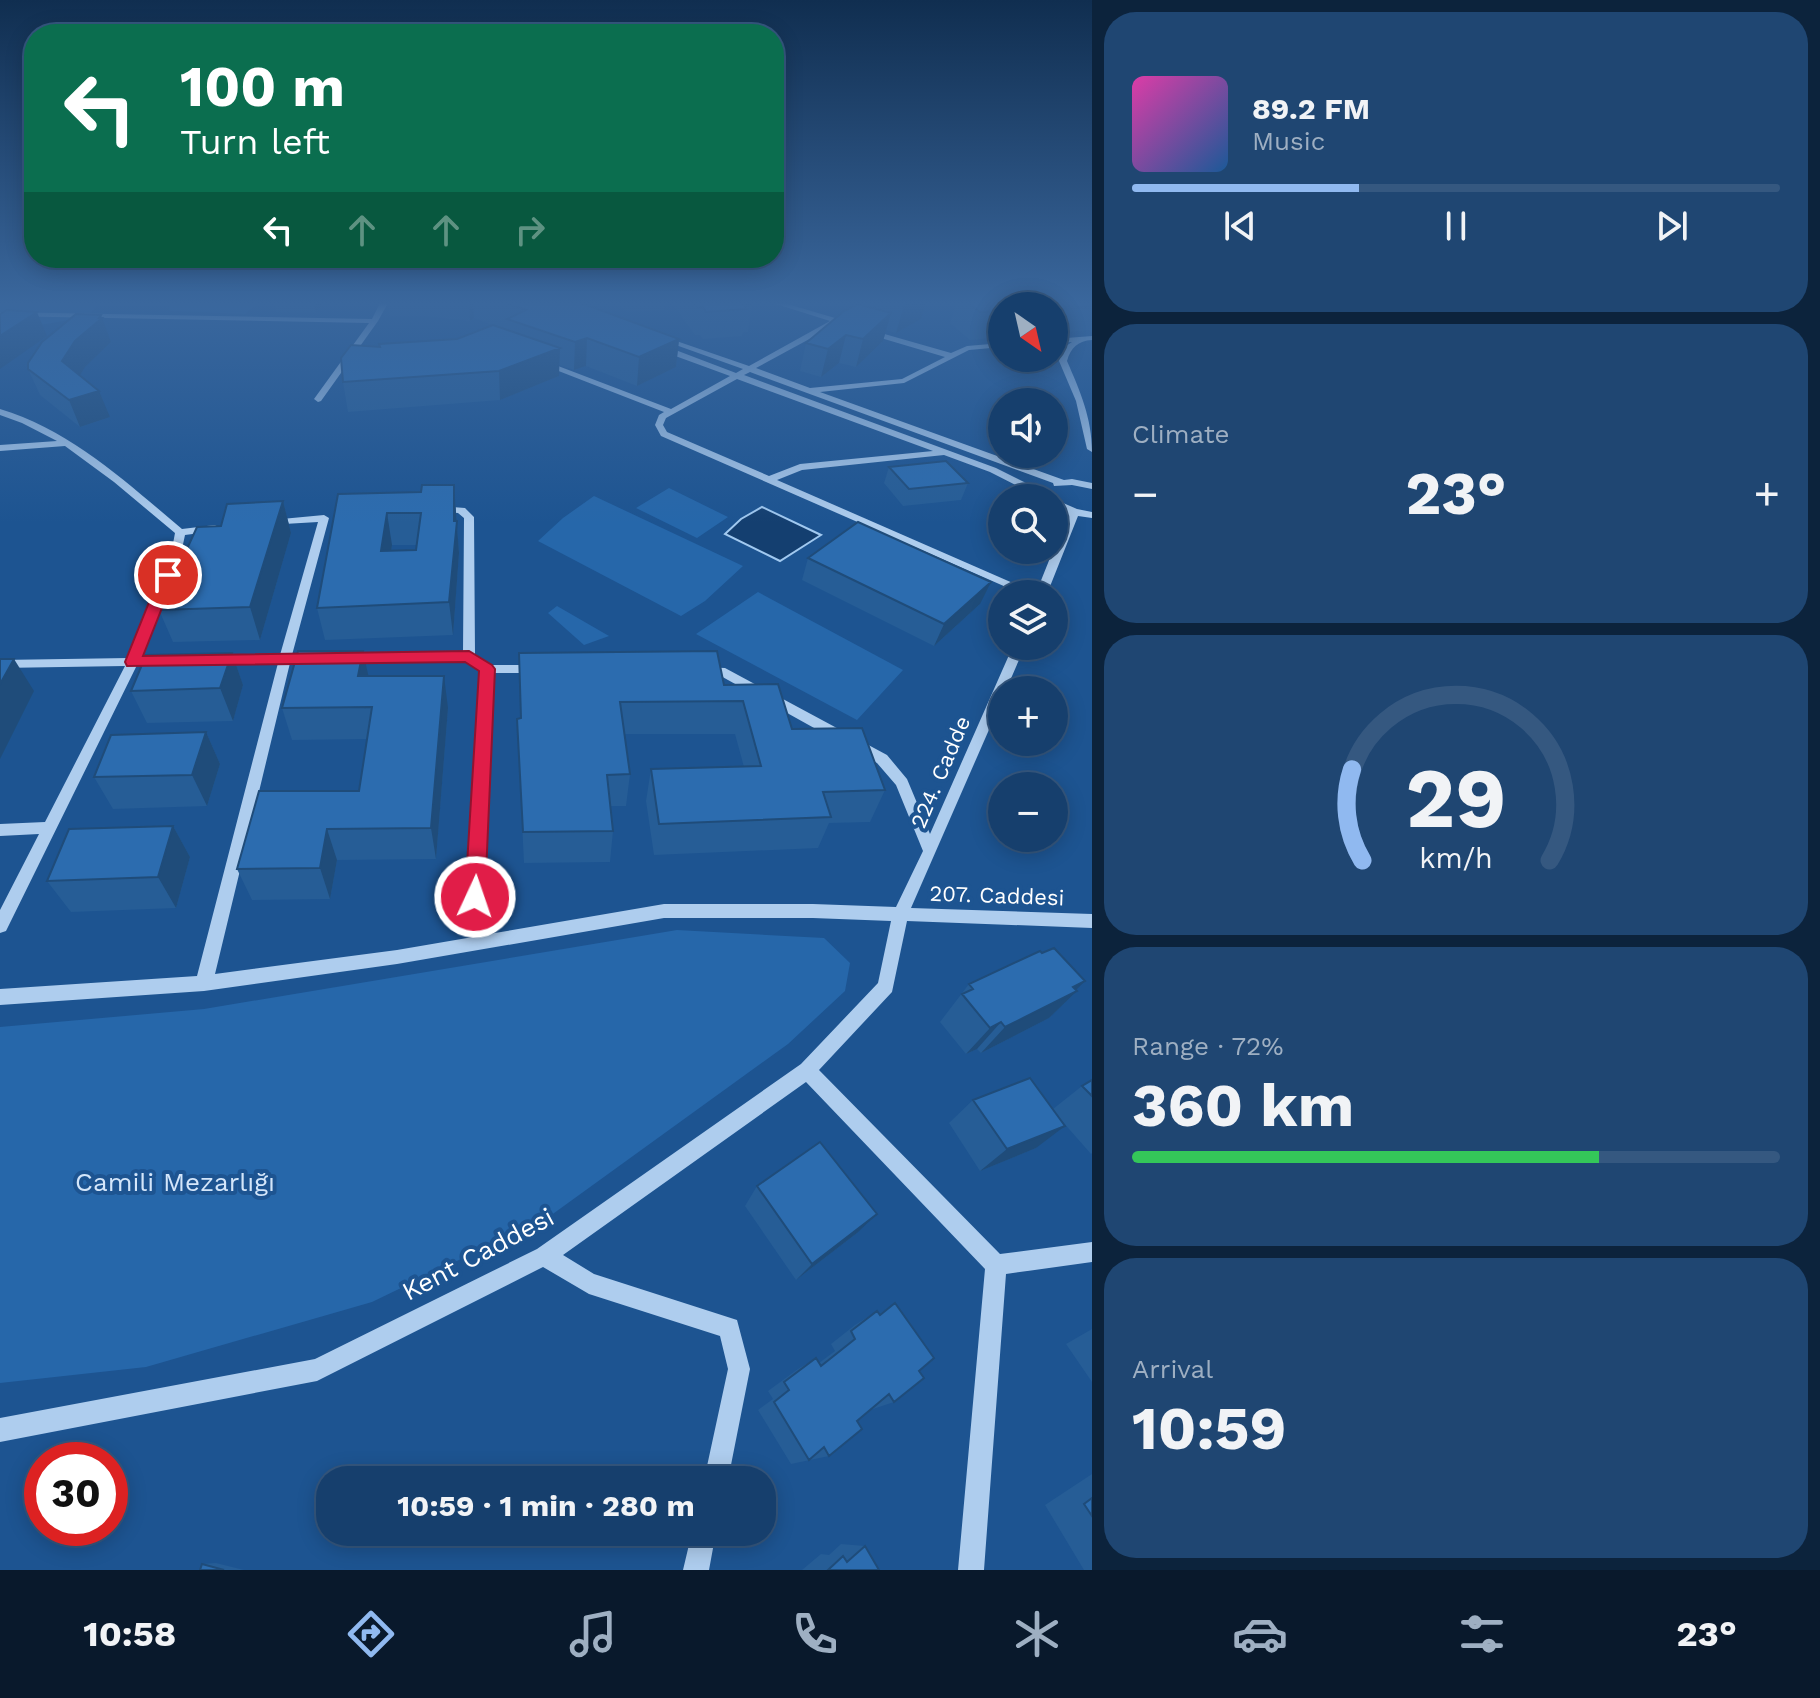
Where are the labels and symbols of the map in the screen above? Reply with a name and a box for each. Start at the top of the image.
north arrow [988,292,1068,372]
pin [134,541,202,609]
street label: 224. Cadde [906,712,975,832]
position arrow [433,855,517,939]
street label: 207. Caddesi [929,881,1065,910]
park label: Camili Mezarlığı [75,1167,275,1197]
street label: Kent Caddesi [397,1201,559,1307]
speed limit sign: 30 [24,1442,128,1546]

